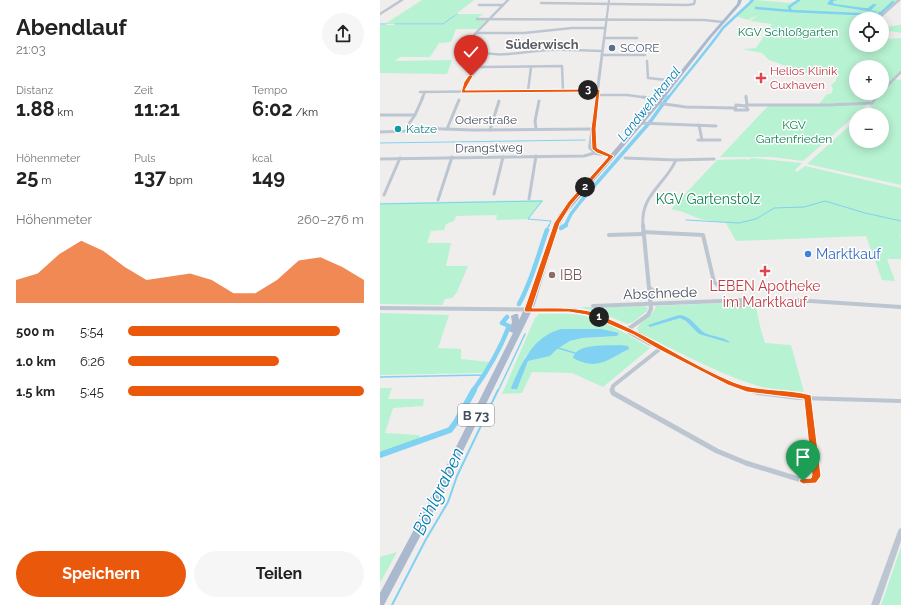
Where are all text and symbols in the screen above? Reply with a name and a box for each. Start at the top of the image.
map controls [849,12,889,148]
button: locate [849,12,889,52]
button: share [322,13,364,55]
text: Abendlauf [16,14,127,40]
park label: KGV Schloßgarten [738,25,838,39]
pin [454,35,488,76]
district label: Süderwisch [506,37,579,52]
icon: check [460,41,482,63]
place label: SCORE [620,41,660,55]
text: 21:03 [16,42,46,57]
marker: SCORE [607,43,617,53]
button: + [849,60,889,100]
water label: Landwehrkanal [614,63,684,144]
place label: Helios Klinik Cuxhaven [770,64,838,92]
marker: Helios Klinik Cuxhaven [755,72,767,84]
pin: 3 [578,80,598,100]
text: 3 [585,83,591,96]
text: Distanz [16,84,53,97]
text: Zeit [134,84,153,97]
text: Tempo [252,84,287,97]
text: 1.88 [16,97,55,121]
text: 11:21 [134,97,180,121]
text: 6:02 [252,97,293,121]
text: km [55,106,73,119]
text: /km [293,106,318,119]
button: − [849,108,889,148]
street label: Oderstraße [455,113,517,127]
park label: KGV Gartenfrieden [756,118,832,146]
place label: Katze [406,122,437,136]
marker: Katze [393,124,403,134]
street label: Drangstweg [455,140,523,156]
text: Höhenmeter [16,152,80,165]
text: Puls [134,152,156,165]
text: kcal [252,152,273,165]
text: 25 [16,165,38,189]
text: 137 [134,165,166,189]
text: 149 [252,165,285,189]
text: m [38,174,51,187]
text: bpm [166,174,193,187]
pin: 2 [575,177,595,197]
text: 2 [582,180,588,193]
park label: KGV Gartenstolz [656,191,760,207]
text: Höhenmeter [16,212,92,227]
text: 260–276 m [297,212,364,227]
place label: Marktkauf [816,246,882,262]
marker: Marktkauf [803,249,813,259]
marker: LEBEN Apotheke im Marktkauf [760,266,770,276]
place label: IBB [560,267,582,283]
marker: IBB [547,270,557,280]
place label: LEBEN Apotheke im Marktkauf [709,278,821,310]
street label: Abschnede [623,284,697,302]
pin: 1 [589,307,609,327]
text: 1 [596,310,602,323]
text: 500 m [16,324,54,339]
text: 5:54 [80,324,104,339]
text: 1.0 km [16,354,56,369]
text: 6:26 [80,354,105,369]
text: 1.5 km [16,384,55,399]
text: 5:45 [80,384,104,399]
road number: B 73 [458,404,494,426]
pin [786,440,820,481]
water label: Böhlgraben [408,444,468,538]
icon: arrive [792,446,814,468]
button: Speichern [16,551,186,597]
button: Teilen [194,551,364,597]

